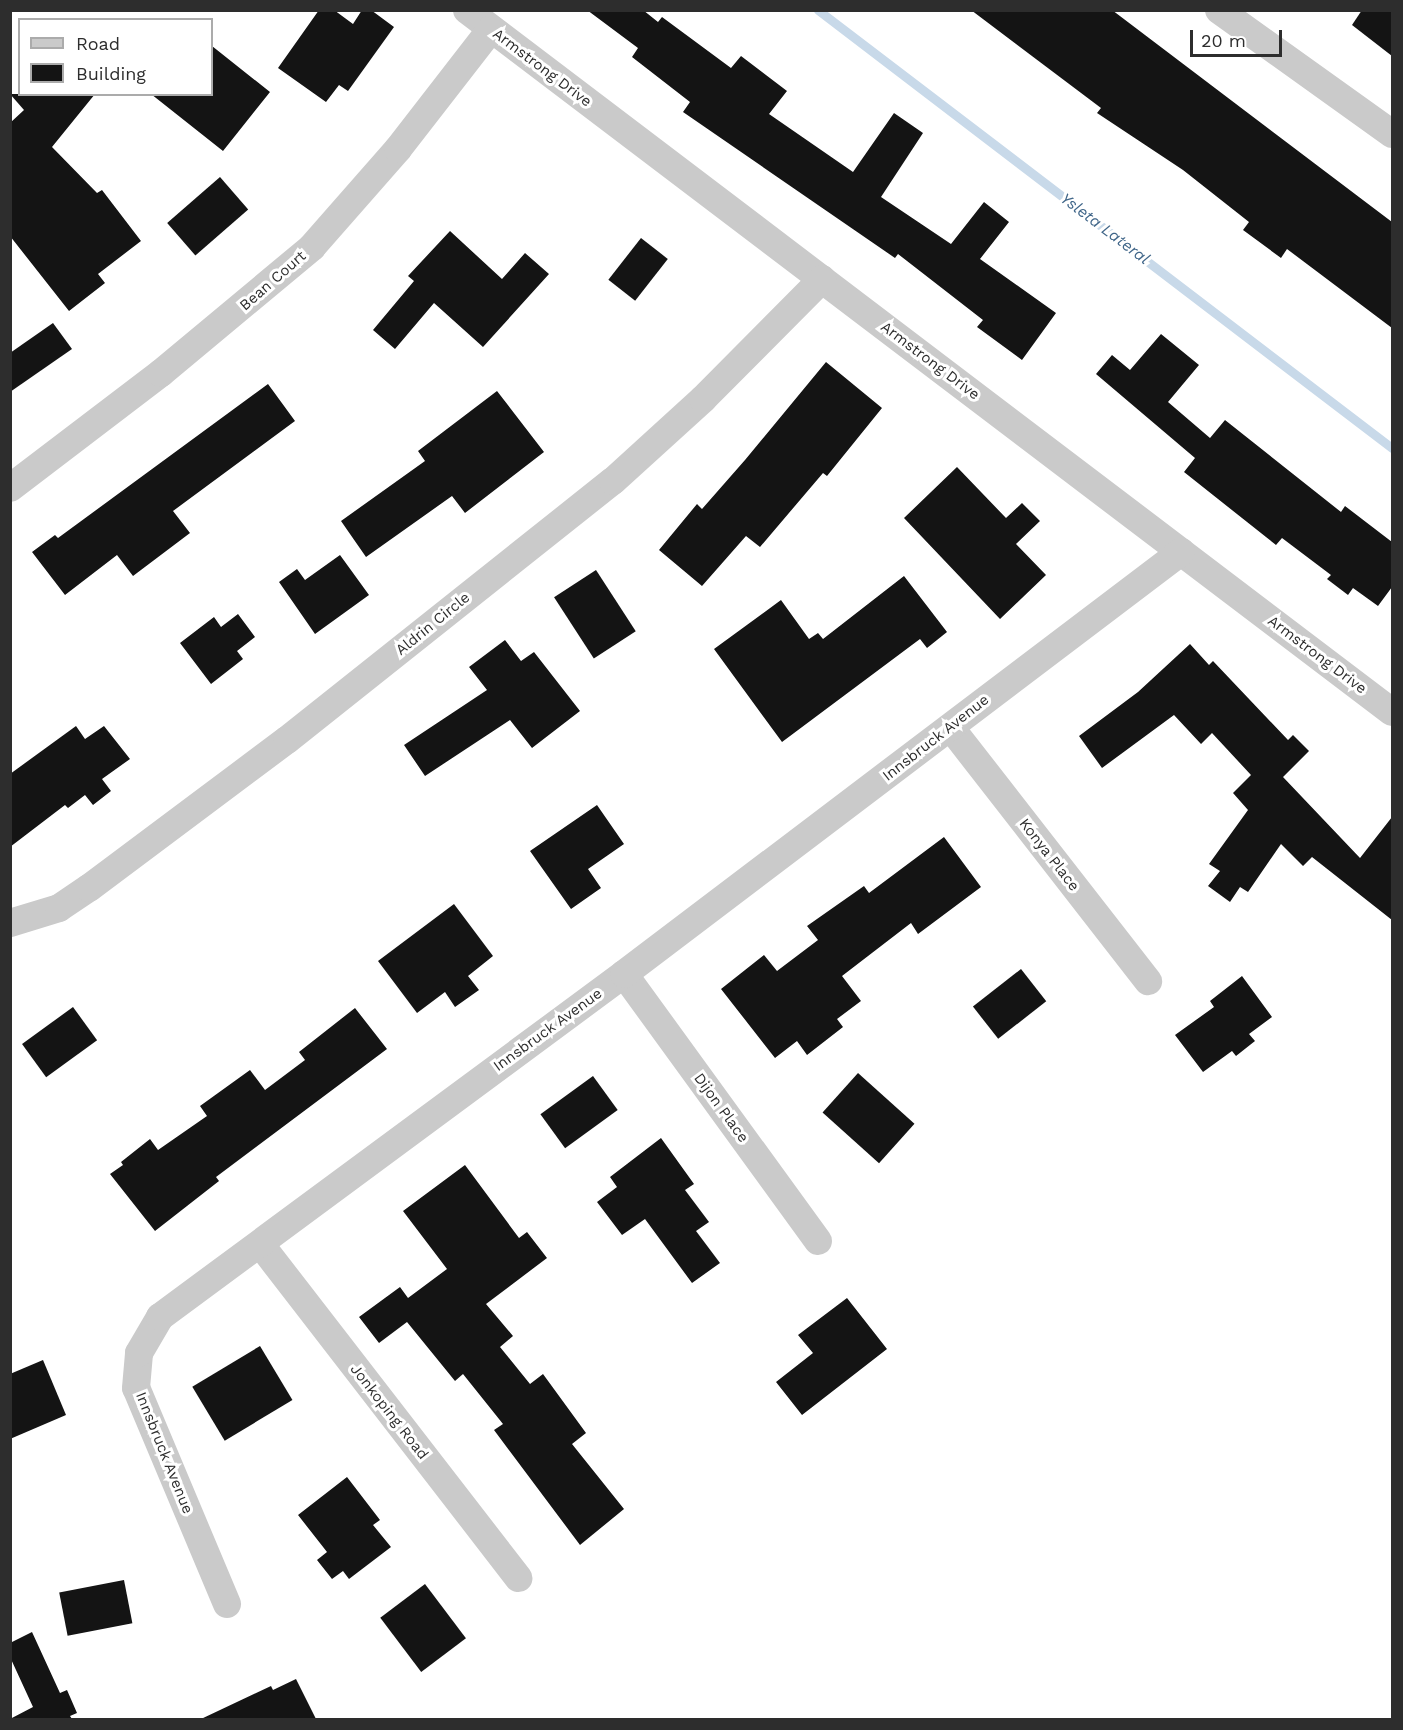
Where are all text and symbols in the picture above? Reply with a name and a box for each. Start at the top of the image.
legend [18,18,213,96]
scale bar [1193,18,1284,56]
street label: Armstrong Drive [489,25,595,111]
text: 20 m [1201,30,1246,51]
text: Road [76,33,120,54]
text: Building [76,63,146,84]
water label: Ysleta Lateral [1057,189,1153,269]
street label: Bean Court [236,247,310,315]
street label: Armstrong Drive [877,318,983,404]
street label: Aldrin Circle [392,589,474,659]
street label: Armstrong Drive [1264,612,1370,698]
street label: Innsbruck Avenue [879,691,993,785]
street label: Konya Place [1015,815,1083,895]
street label: Innsbruck Avenue [490,984,606,1076]
street label: Dijon Place [690,1070,752,1146]
street label: Jonkoping Road [346,1361,432,1463]
street label: Innsbruck Avenue [131,1389,197,1517]

